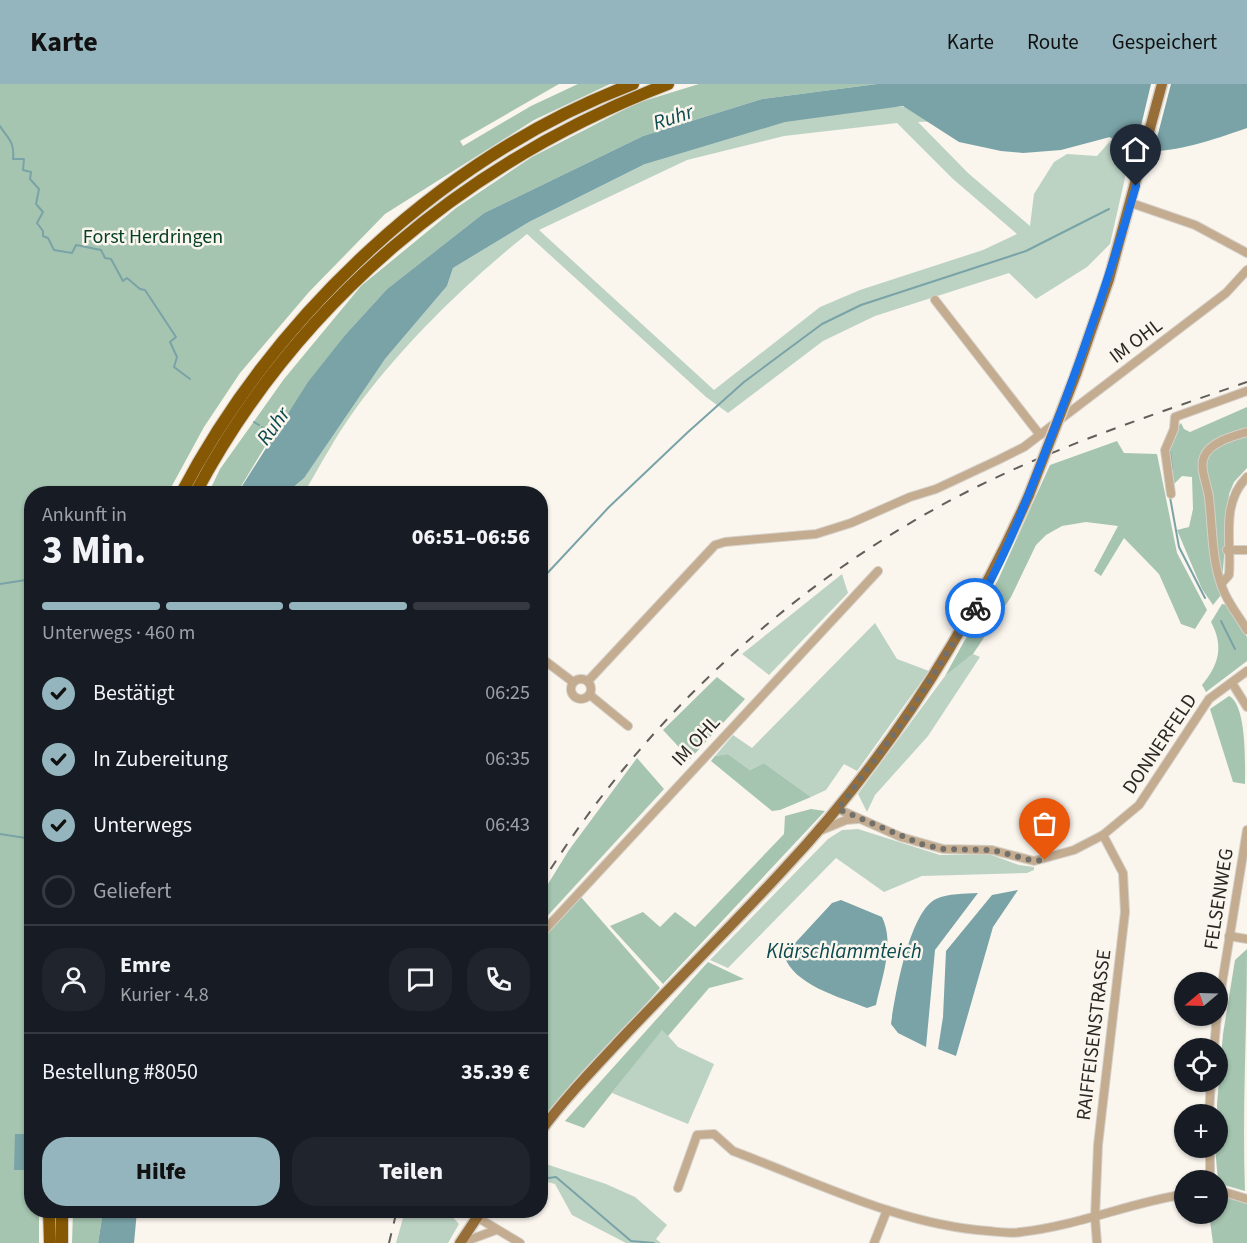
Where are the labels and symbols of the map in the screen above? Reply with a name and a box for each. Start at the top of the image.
water label: Ruhr [649,96,698,138]
pin [1110,124,1161,186]
park label: Forst Herdringen [83,223,223,251]
street label: IM OHL [1104,312,1169,370]
water label: Ruhr [249,400,298,451]
courier [945,578,1005,638]
street label: DONNERFELD [1116,688,1204,800]
street label: IM OHL [665,709,727,772]
pin [1019,798,1070,860]
street label: FELSENWEG [1197,846,1241,952]
water label: Klärschlammteich [766,936,922,966]
street label: RAIFFEISENSTRASSE [1070,948,1118,1122]
north arrow [1174,972,1228,1026]

